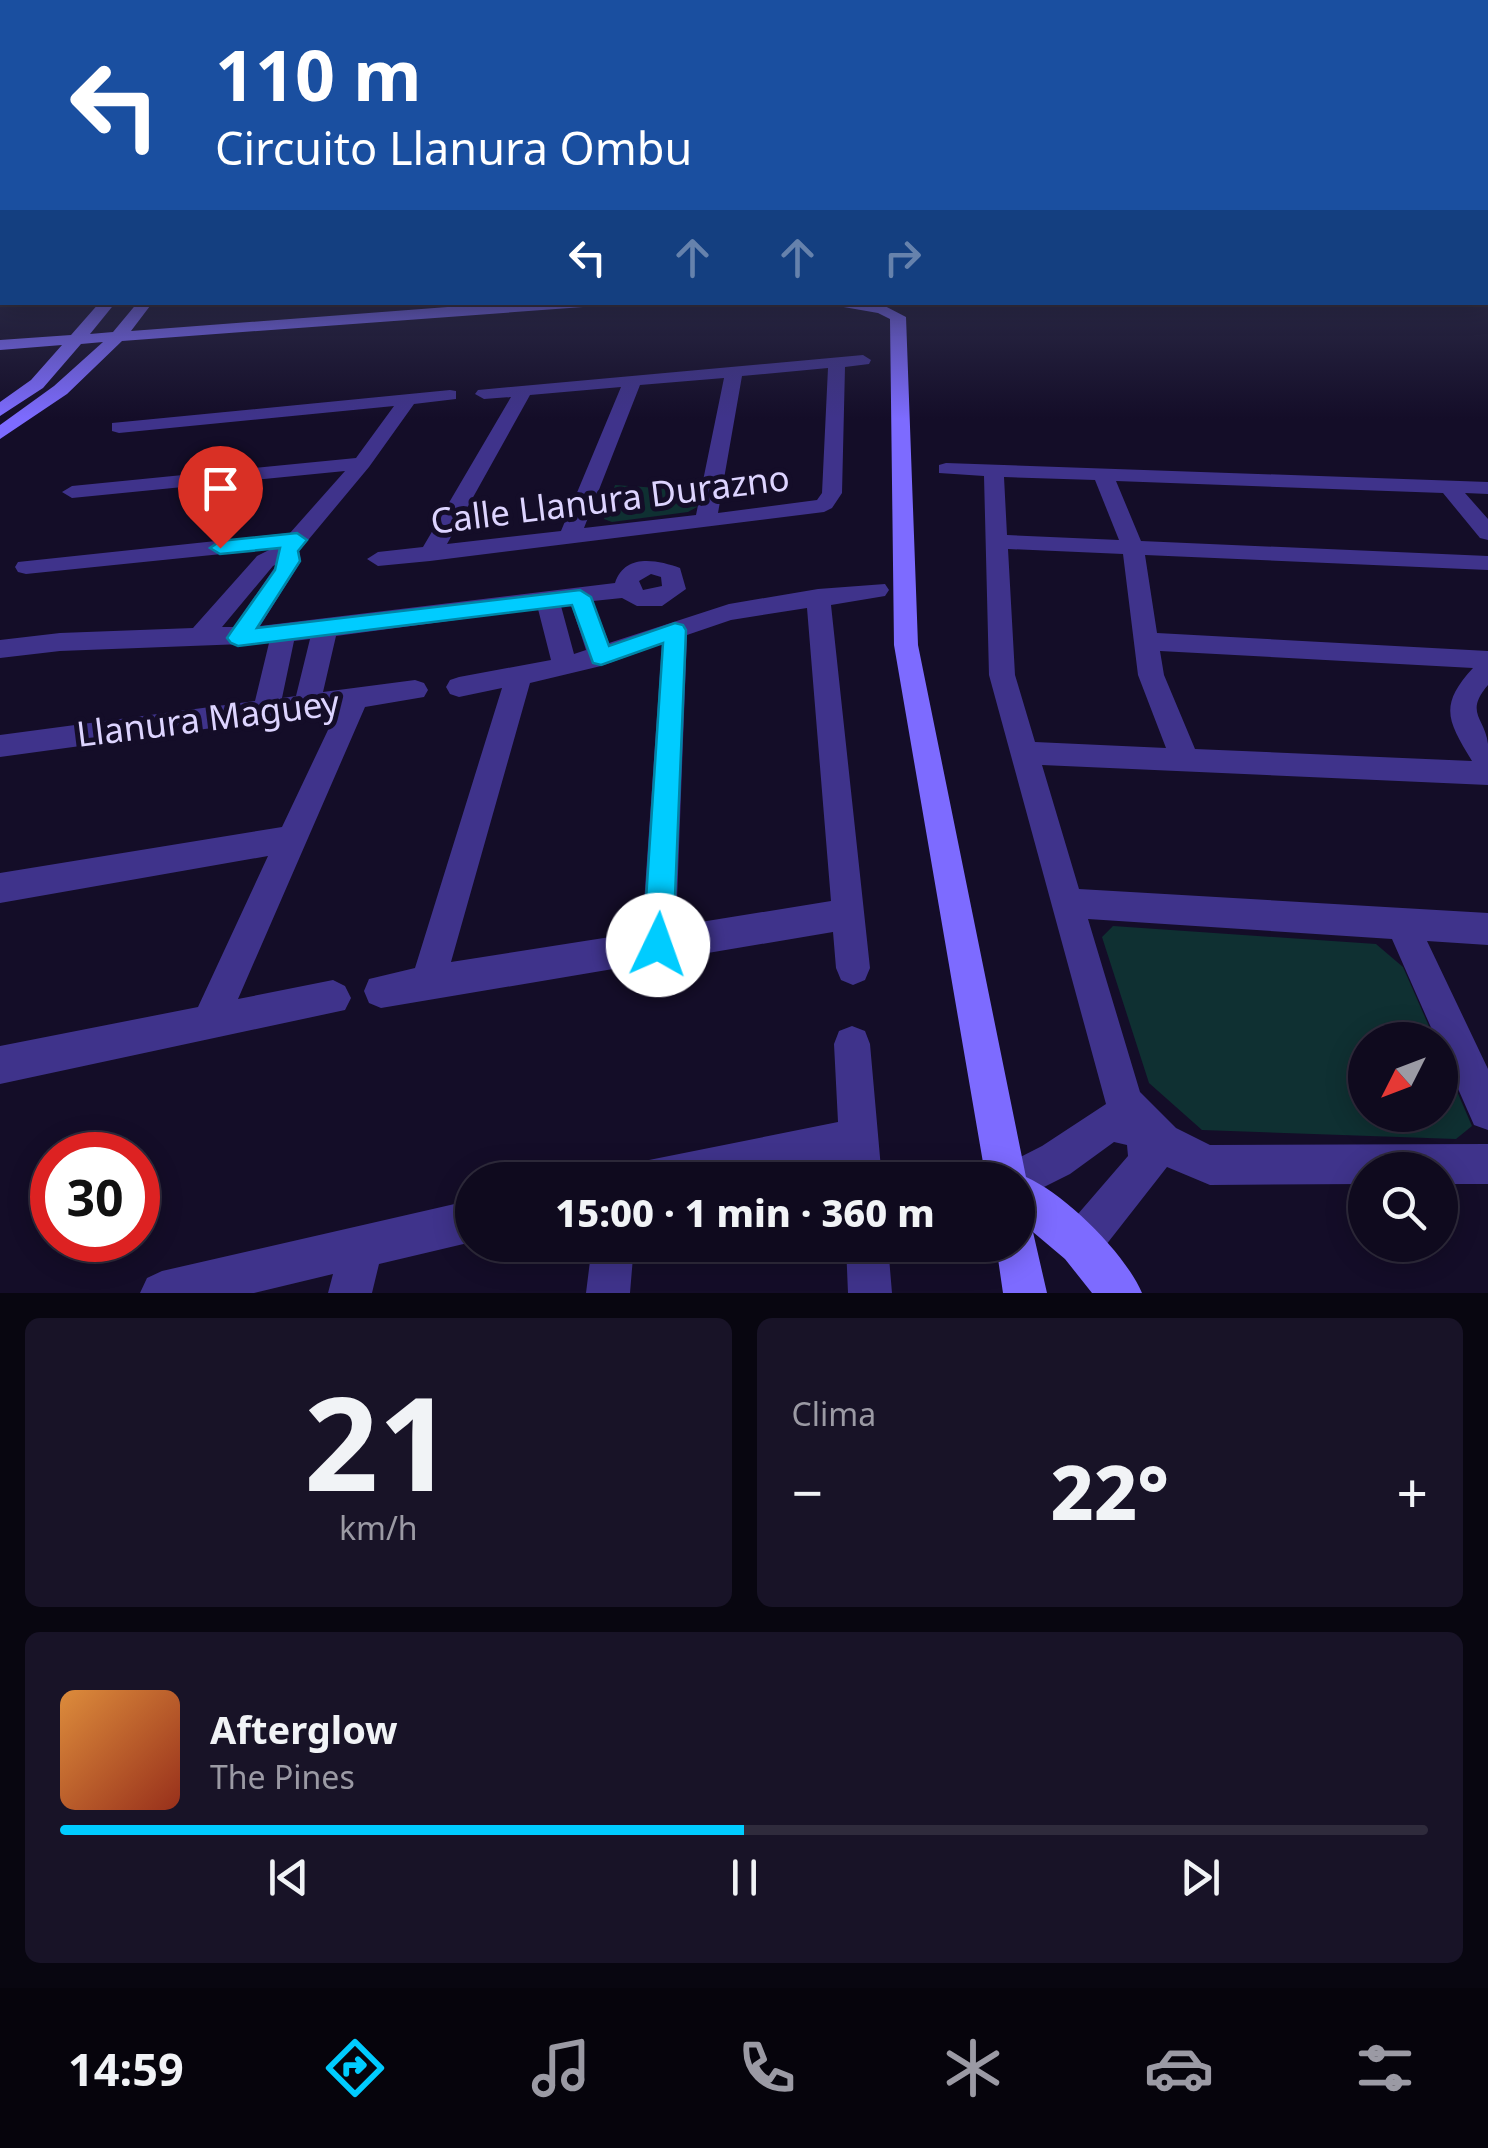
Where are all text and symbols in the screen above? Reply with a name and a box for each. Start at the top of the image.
text: 110 m [215,26,422,122]
icon: left [50,40,180,170]
text: Circuito Llanura Ombu [215,117,692,178]
icon: left [560,230,615,285]
icon: ahead [665,230,720,285]
icon: ahead [770,230,825,285]
icon: right [875,230,930,285]
pin [178,446,263,549]
street label: Calle Llanura Durazno [428,453,792,544]
icon: arrive [193,461,248,516]
street label: Llanura Maguey [74,678,342,757]
position arrow [606,893,710,997]
north arrow [1348,1022,1458,1132]
map controls [1348,1022,1458,1262]
speed limit sign: 30 [30,1132,160,1262]
button: search [1348,1152,1458,1262]
text: 15:00 · 1 min · 360 m [555,1186,935,1238]
text: 21 [304,1352,453,1529]
text: Clima [792,1392,876,1435]
text: 22° [1051,1440,1169,1542]
text: − [792,1454,823,1529]
text: + [1397,1454,1428,1529]
text: km/h [339,1506,418,1549]
text: Afterglow [210,1703,398,1755]
text: The Pines [210,1755,355,1798]
icon: previous [261,1850,316,1905]
icon: pause [717,1850,772,1905]
icon: next [1173,1850,1228,1905]
icon: directions [320,2033,390,2103]
icon: music [526,2033,596,2103]
icon: phone [732,2033,802,2103]
icon: climate [938,2033,1008,2103]
icon: car [1144,2033,1214,2103]
icon: filters [1350,2033,1420,2103]
text: 14:59 [68,2038,184,2099]

